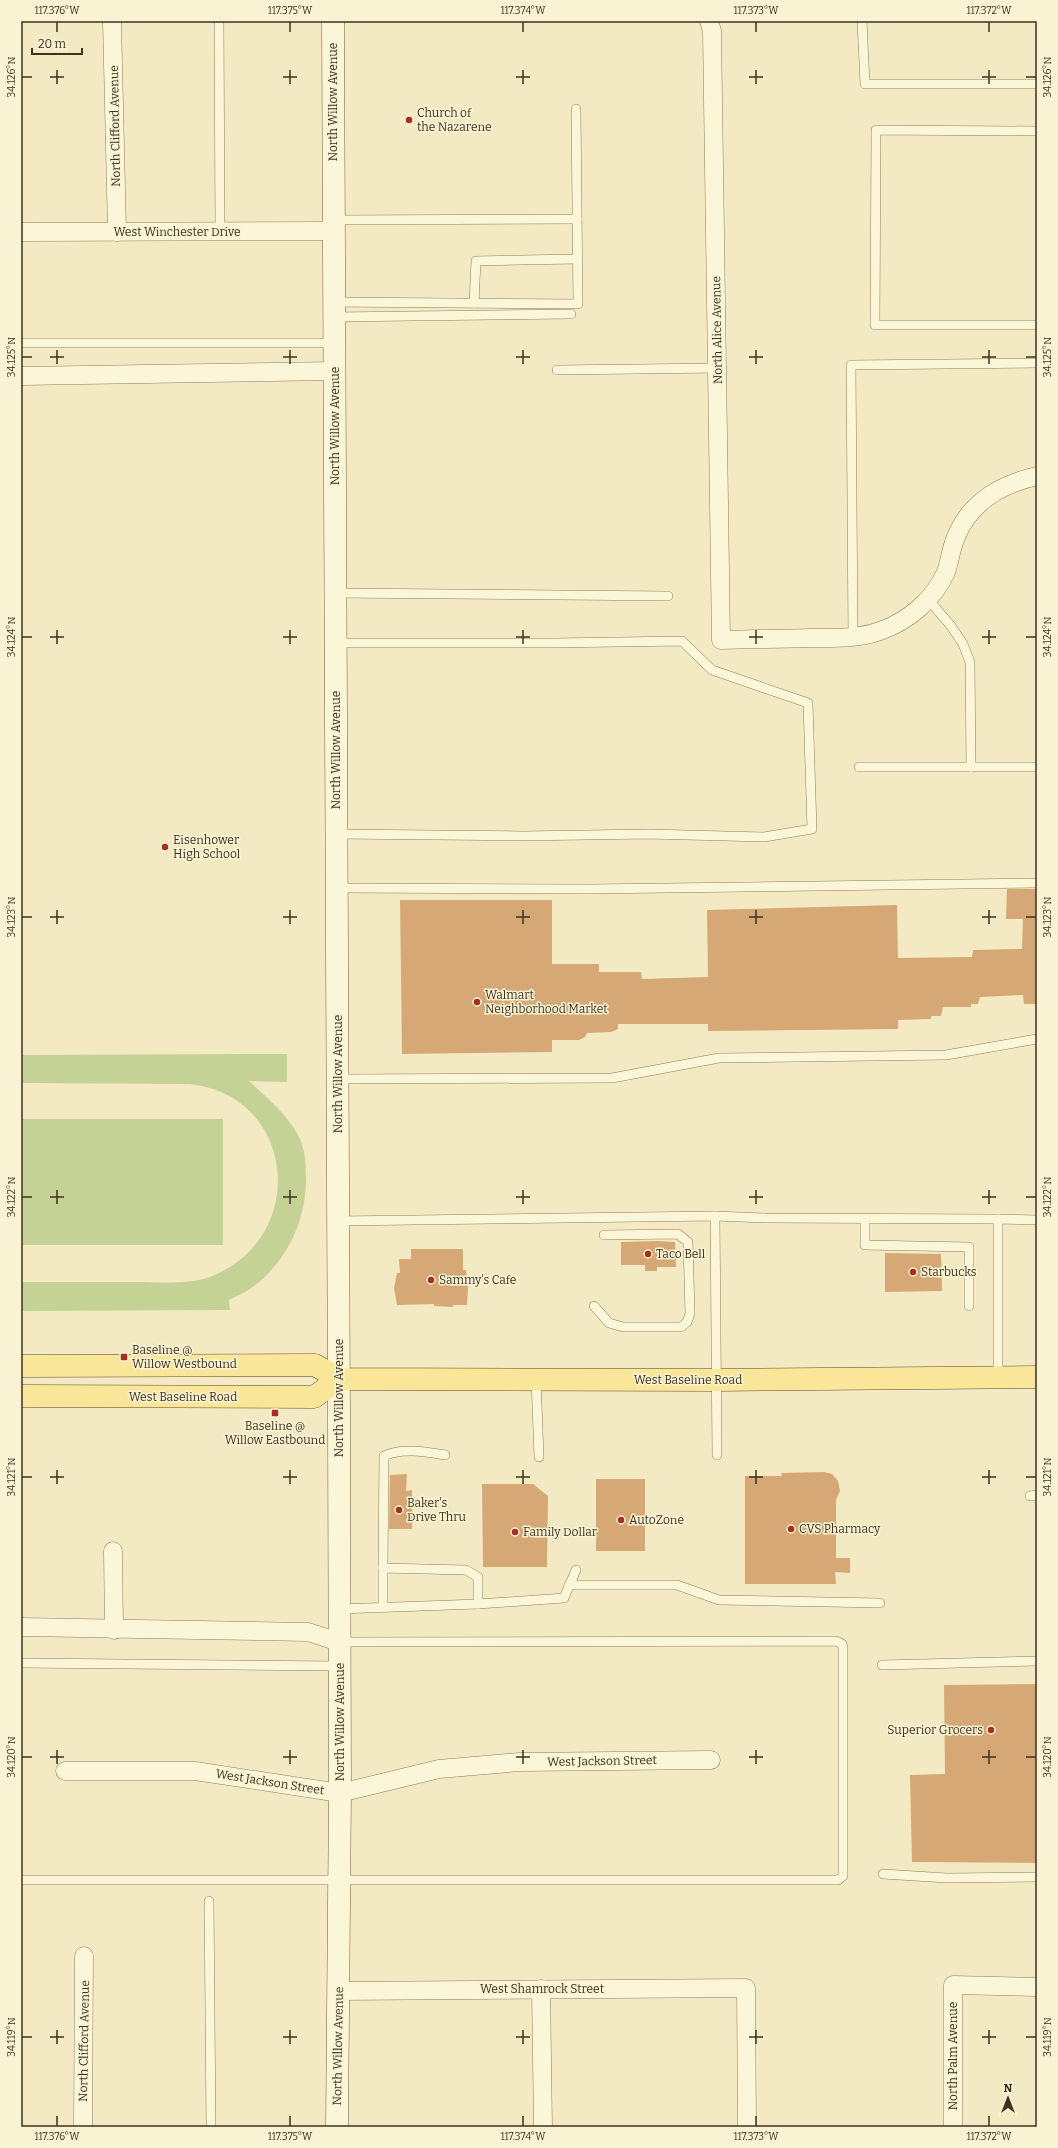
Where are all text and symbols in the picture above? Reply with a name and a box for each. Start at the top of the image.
text: 117.376°W [34,5,80,17]
text: 117.375°W [268,5,313,17]
text: 117.374°W [501,5,546,17]
text: 117.373°W [733,5,779,17]
text: 117.372°W [966,5,1012,17]
scale bar [32,30,82,56]
text: 20 m [38,37,67,51]
street label: North Willow Avenue [326,43,340,161]
text: 34.126°N [6,57,18,97]
text: 34.126°N [1042,57,1054,97]
street label: North Clifford Avenue [107,65,123,187]
place label: Church of the Nazarene [417,106,492,134]
marker: Church of the Nazarene [404,115,414,125]
street label: West Winchester Drive [113,225,241,239]
street label: North Alice Avenue [709,276,725,384]
text: 34.125°N [6,337,18,377]
text: 34.125°N [1042,337,1054,377]
street label: North Willow Avenue [328,367,342,485]
text: 34.124°N [6,617,18,657]
text: 34.124°N [1042,617,1054,657]
street label: North Willow Avenue [329,691,343,809]
place label: Eisenhower High School [173,833,241,861]
marker: Eisenhower High School [160,842,170,852]
text: 34.123°N [6,896,18,937]
text: 34.123°N [1042,896,1054,937]
place label: Walmart Neighborhood Market [485,988,608,1016]
marker: Walmart Neighborhood Market [472,997,482,1007]
street label: North Willow Avenue [331,1015,345,1133]
text: 34.122°N [6,1177,18,1217]
text: 34.122°N [1042,1177,1054,1217]
place label: Taco Bell [656,1247,706,1261]
marker: Taco Bell [643,1249,653,1259]
place label: Starbucks [921,1265,977,1279]
marker: Starbucks [908,1267,918,1277]
place label: Sammy's Cafe [439,1273,516,1287]
marker: Sammy's Cafe [426,1275,436,1285]
street label: North Willow Avenue [332,1339,346,1457]
place label: Baseline @ Willow Westbound [132,1343,237,1371]
marker: Baseline @ Willow Westbound [119,1352,129,1362]
street label: West Baseline Road [634,1373,742,1387]
street label: West Baseline Road [129,1390,237,1404]
marker: Baseline @ Willow Eastbound [270,1408,280,1418]
place label: Baseline @ Willow Eastbound [225,1419,325,1447]
text: 34.121°N [6,1458,18,1496]
text: 34.121°N [1042,1458,1054,1496]
place label: Baker's Drive Thru [407,1496,467,1524]
marker: Baker's Drive Thru [394,1505,404,1515]
place label: AutoZone [629,1513,684,1527]
marker: AutoZone [616,1515,626,1525]
place label: CVS Pharmacy [799,1522,881,1536]
marker: CVS Pharmacy [786,1524,796,1534]
place label: Family Dollar [523,1525,598,1539]
marker: Family Dollar [510,1527,520,1537]
street label: North Willow Avenue [333,1663,347,1781]
place label: Superior Grocers [887,1723,983,1737]
marker: Superior Grocers [986,1725,996,1735]
text: 34.120°N [6,1736,18,1778]
text: 34.120°N [1042,1736,1054,1778]
street label: West Jackson Street [547,1753,658,1769]
street label: West Jackson Street [215,1767,326,1798]
street label: North Clifford Avenue [76,1980,92,2102]
street label: West Shamrock Street [480,1982,605,1996]
street label: North Willow Avenue [330,1987,346,2105]
street label: North Palm Avenue [946,2002,960,2110]
text: 34.119°N [6,2017,18,2057]
text: 34.119°N [1042,2017,1054,2057]
north arrow [988,2078,1028,2118]
text: N [1004,2082,1013,2095]
text: 117.376°W [34,2131,80,2143]
text: 117.375°W [268,2131,313,2143]
text: 117.374°W [501,2131,546,2143]
text: 117.373°W [733,2131,779,2143]
text: 117.372°W [966,2131,1012,2143]

